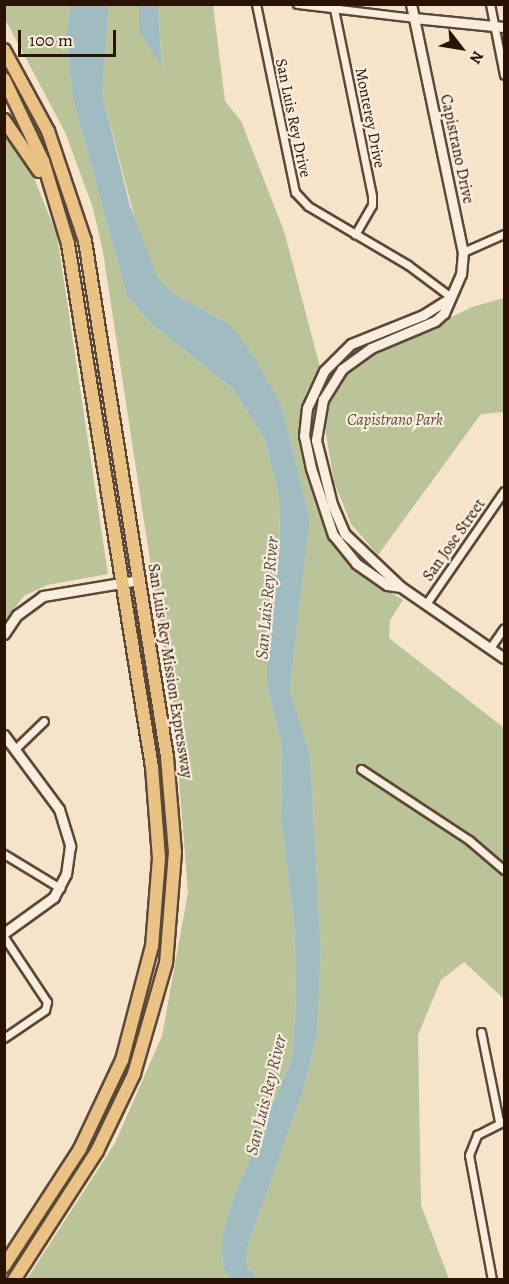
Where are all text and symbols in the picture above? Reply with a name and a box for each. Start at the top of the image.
scale bar [21,18,118,56]
north arrow [431,18,491,78]
text: 100 m [29,28,73,52]
text: N [464,47,489,68]
street label: San Luis Rey Drive [271,57,315,179]
street label: Monterey Drive [351,66,389,170]
street label: Capistrano Drive [436,93,478,205]
park label: Capistrano Park [347,410,443,430]
street label: San Jose Street [419,495,489,585]
water label: San Luis Rey River [251,536,283,660]
street label: San Luis Rey Mission Expressway [144,562,196,780]
water label: San Luis Rey River [241,1033,291,1157]

